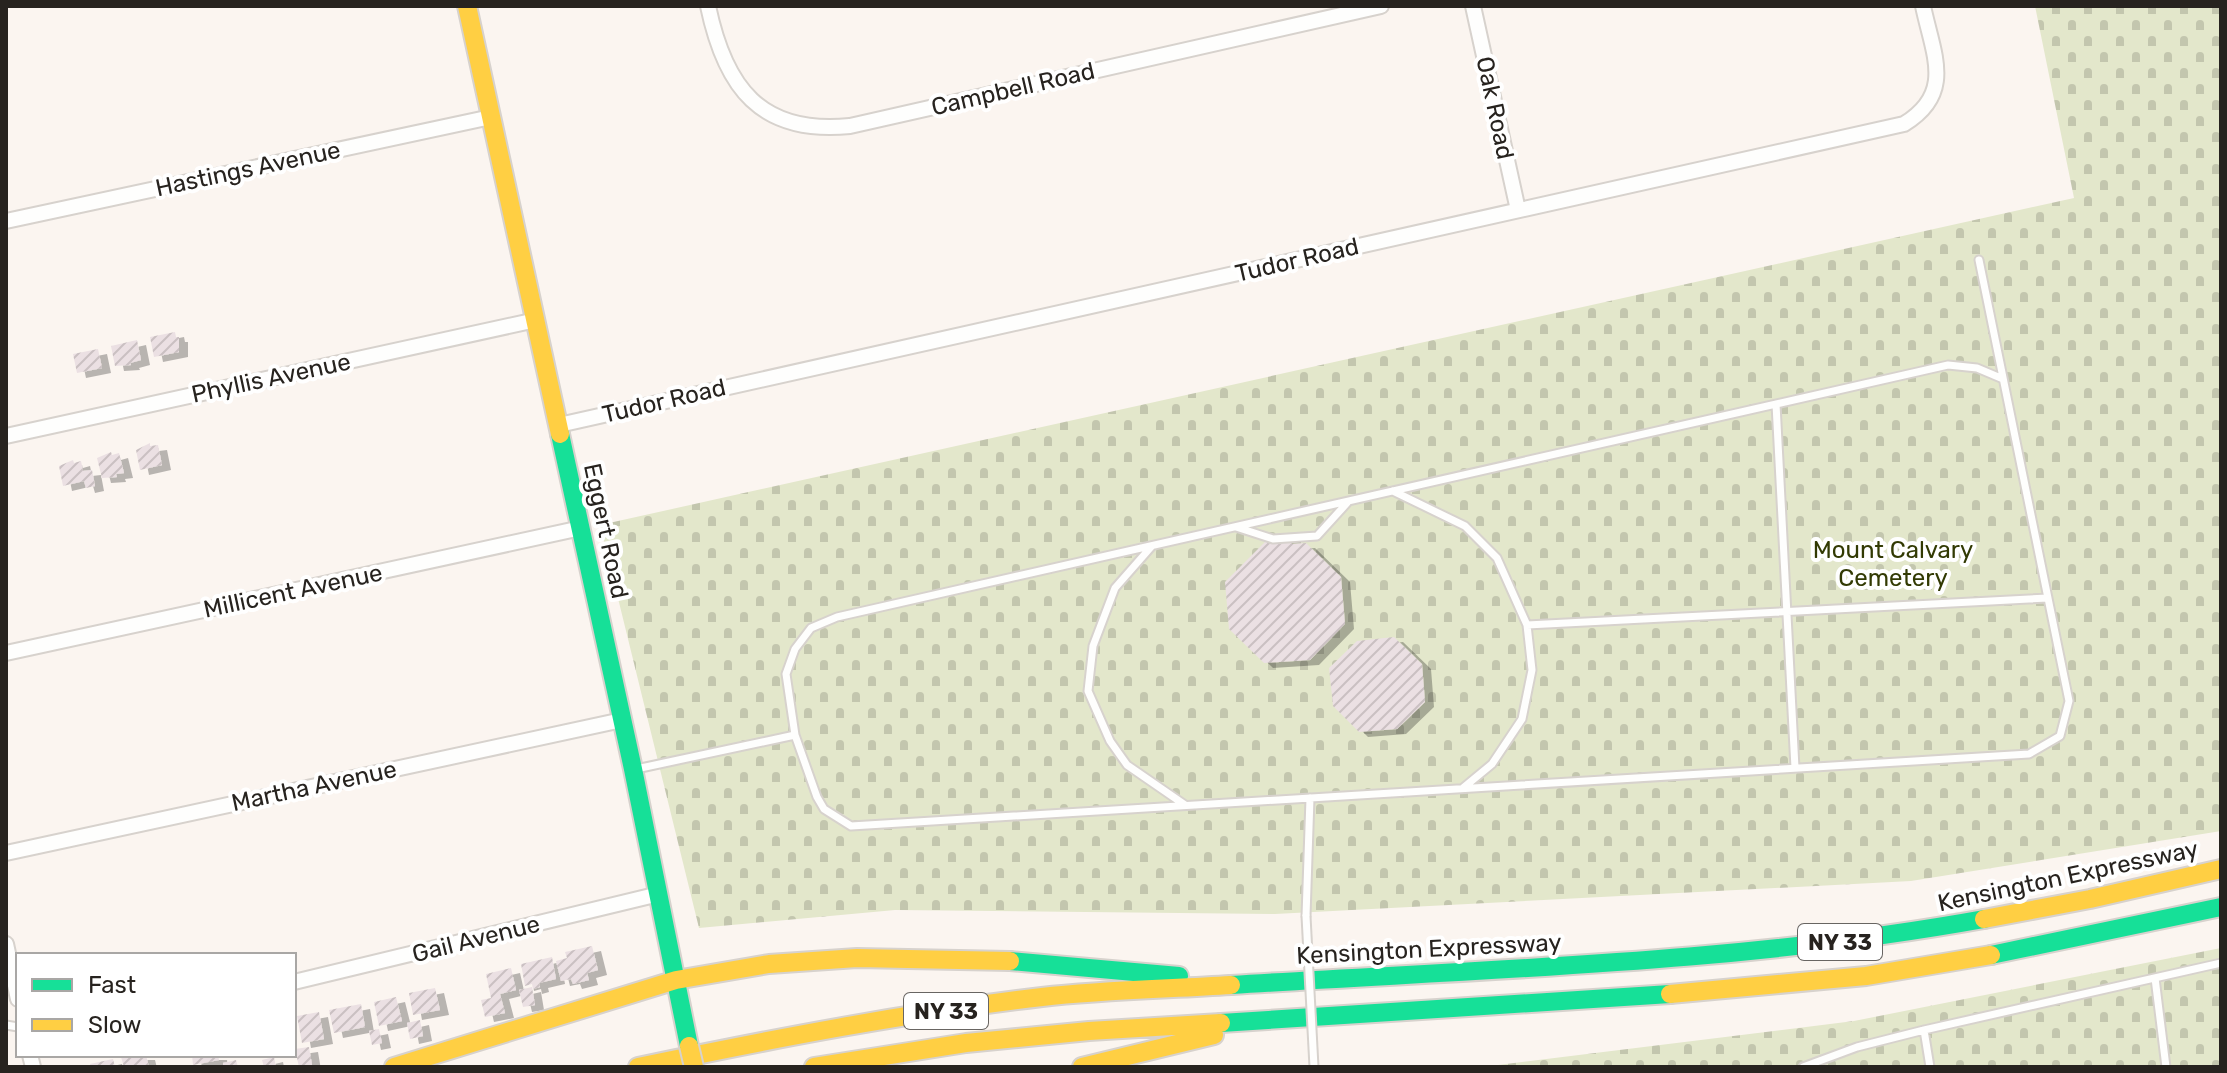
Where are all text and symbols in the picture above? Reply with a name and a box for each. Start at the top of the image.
street label: Oak Road [1470,54,1520,162]
street label: Campbell Road [928,57,1098,121]
street label: Hastings Avenue [153,136,343,202]
street label: Tudor Road [1233,232,1361,288]
street label: Phyllis Avenue [189,347,353,409]
street label: Tudor Road [600,373,728,429]
street label: Eggert Road [578,461,634,601]
park label: Mount Calvary Cemetery [1813,536,1973,592]
street label: Millicent Avenue [201,558,385,624]
street label: Martha Avenue [229,755,399,817]
street label: Kensington Expressway [1935,835,2201,917]
street label: Gail Avenue [409,910,543,968]
road number: NY 33 [1798,924,1882,960]
street label: Kensington Expressway [1296,928,1562,970]
legend [16,953,296,1057]
text: Fast [88,971,136,999]
road number: NY 33 [904,993,988,1029]
text: Slow [88,1011,141,1039]

